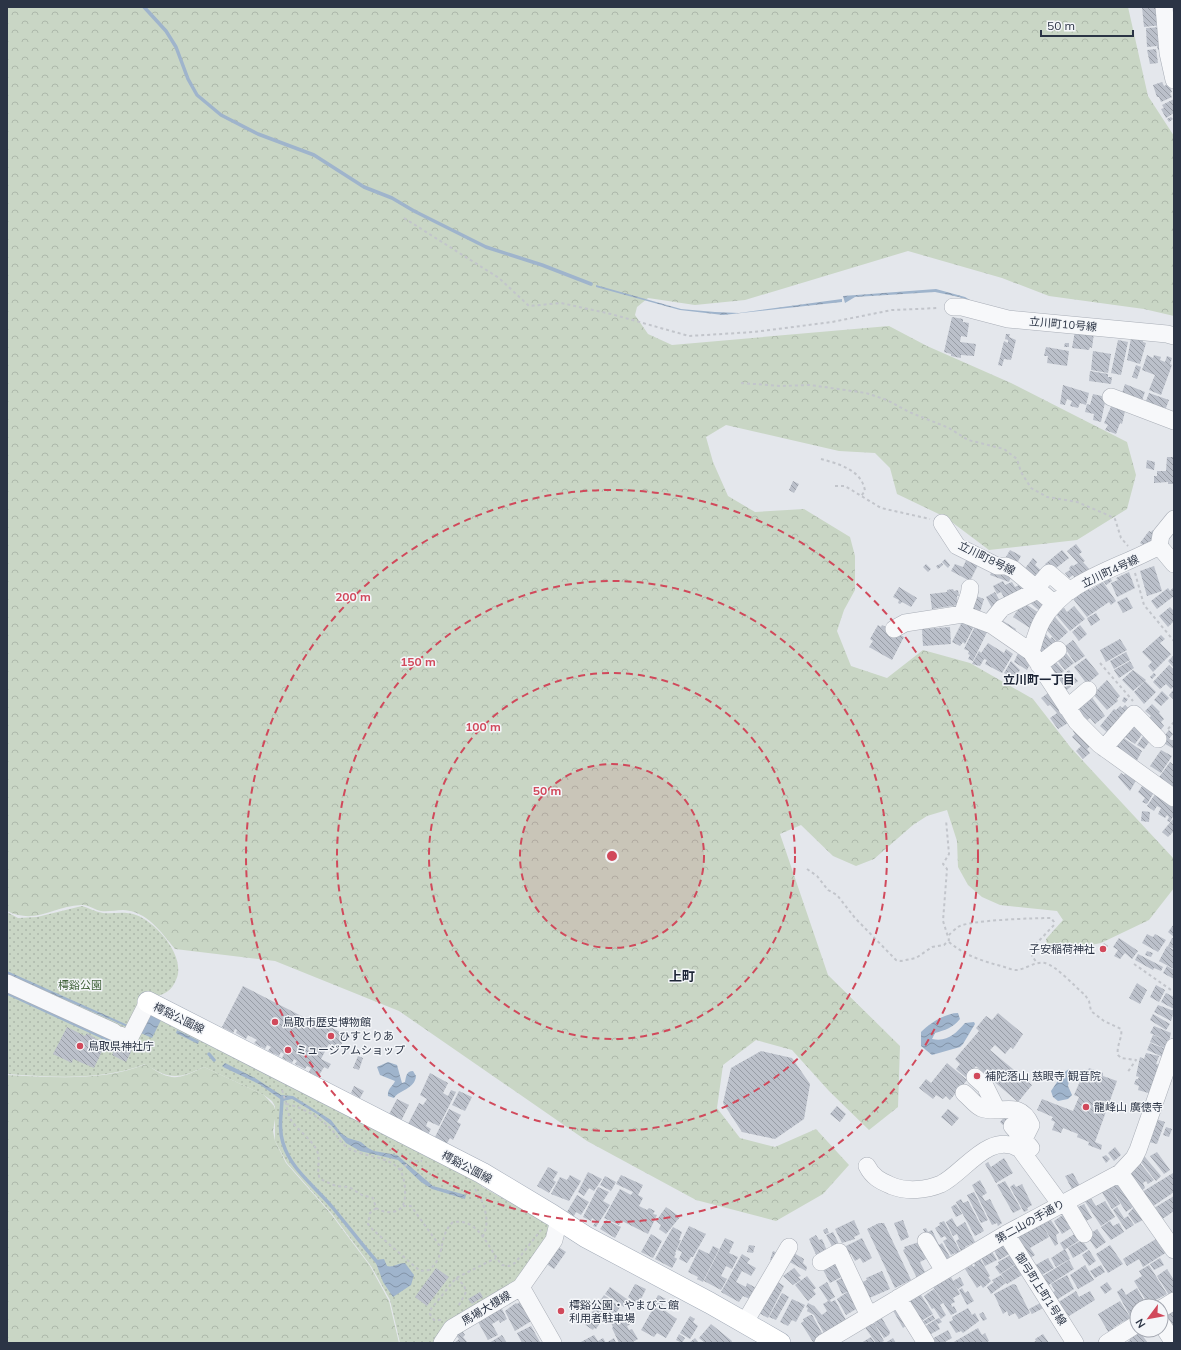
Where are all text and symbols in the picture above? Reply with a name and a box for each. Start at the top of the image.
scale bar [1041,12,1133,38]
text: 50 m [1047,18,1075,33]
street label: 立川町10号線 [1028,314,1098,334]
street label: 立川町8号線 [956,538,1018,578]
street label: 立川町4号線 [1079,552,1141,590]
text: 200 m [335,589,371,604]
text: 150 m [400,654,436,669]
district label: 立川町一丁目 [1003,672,1075,687]
text: 100 m [465,719,501,734]
text: 50 m [533,783,561,798]
centre of rings [605,849,619,863]
place label: 子安稲荷神社 [1029,942,1095,956]
marker: 子安稲荷神社 [1098,944,1108,954]
district label: 上町 [669,968,695,984]
park label: 樗谿公園 [58,978,102,992]
street label: 樗谿公園線 [151,1000,207,1036]
place label: 鳥取市歴史博物館 [283,1015,371,1029]
marker: 鳥取市歴史博物館 [270,1017,280,1027]
place label: ひすとりあ [339,1029,394,1043]
marker: ひすとりあ [326,1031,336,1041]
place label: 鳥取県神社庁 [88,1039,154,1053]
marker: 鳥取県神社庁 [75,1041,85,1051]
place label: ミュージアムショップ [296,1043,405,1057]
marker: ミュージアムショップ [283,1045,293,1055]
place label: 補陀落山 慈眼寺 観音院 [985,1069,1101,1083]
marker: 補陀落山 慈眼寺 観音院 [972,1071,982,1081]
place label: 龍峰山 廣徳寺 [1094,1100,1163,1114]
marker: 龍峰山 廣徳寺 [1081,1102,1091,1112]
street label: 樗谿公園線 [439,1148,495,1186]
street label: 第二山の手通り [993,1196,1067,1246]
street label: 御弓町上町1号線 [1012,1249,1070,1328]
street label: 馬場大榎線 [459,1288,513,1328]
place label: 樗谿公園・やまびこ館 利用者駐車場 [569,1298,679,1325]
north arrow [1129,1298,1169,1338]
marker: 樗谿公園・やまびこ館 利用者駐車場 [556,1306,566,1316]
text: N [1132,1316,1149,1331]

